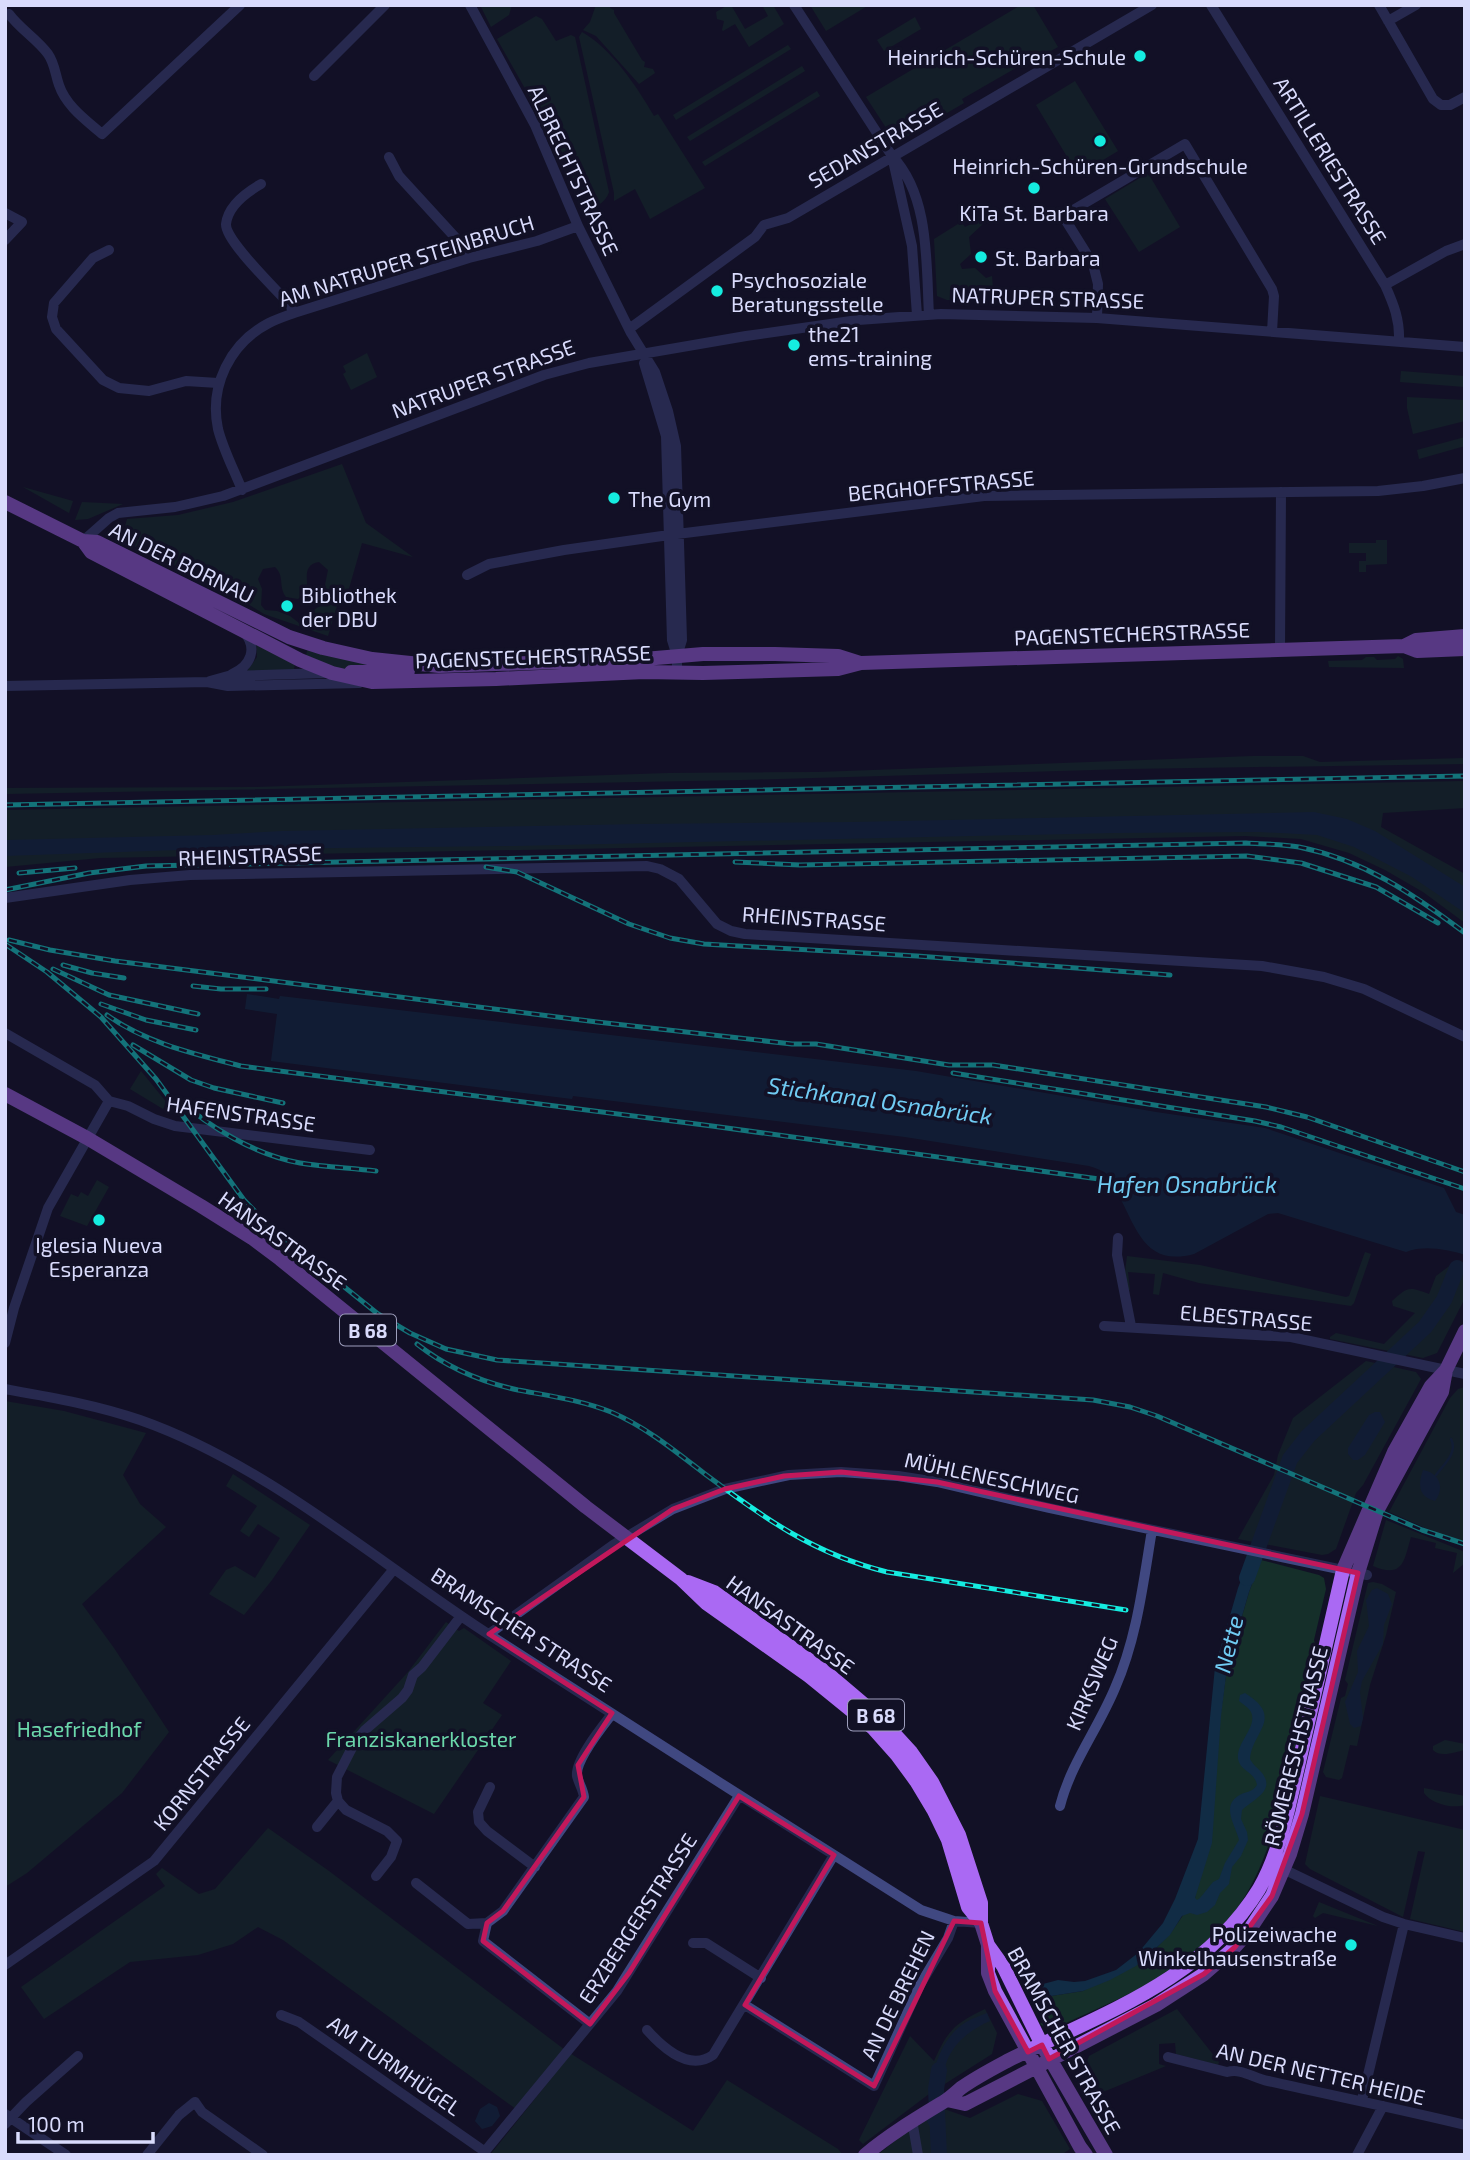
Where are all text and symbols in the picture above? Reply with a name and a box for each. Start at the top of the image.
place label: Heinrich-Schüren-Schule [887,44,1126,69]
marker: Heinrich-Schüren-Schule [1132,48,1148,64]
street label: ARTILLERIESTRASSE [1269,72,1393,248]
street label: ALBRECHTSTRASSE [524,81,624,259]
street label: SEDANSTRASSE [804,96,946,192]
marker: Heinrich-Schüren-Grundschule [1092,133,1108,149]
place label: Heinrich-Schüren-Grundschule [952,153,1248,178]
marker: KiTa St. Barbara [1026,180,1042,196]
place label: KiTa St. Barbara [959,200,1109,225]
street label: AM NATRUPER STEINBRUCH [275,209,537,311]
place label: St. Barbara [995,245,1101,270]
marker: St. Barbara [973,249,989,265]
place label: Psychosoziale Beratungsstelle [731,267,884,316]
street label: NATRUPER STRASSE [951,281,1145,313]
marker: Psychosoziale Beratungsstelle [709,283,725,299]
place label: the21 ems-training [808,321,932,370]
street label: NATRUPER STRASSE [388,333,578,423]
marker: the21 ems-training [786,337,802,353]
street label: BERGHOFFSTRASSE [847,464,1035,506]
place label: The Gym [628,486,711,511]
marker: The Gym [606,490,622,506]
street label: AN DER BORNAU [106,516,258,608]
place label: Bibliothek der DBU [301,582,397,631]
marker: Bibliothek der DBU [279,598,295,614]
street label: PAGENSTECHERSTRASSE [1014,616,1250,650]
street label: PAGENSTECHERSTRASSE [415,639,651,673]
street label: RHEINSTRASSE [177,840,323,870]
street label: RHEINSTRASSE [741,900,887,936]
water label: Stichkanal Osnabrück [766,1070,994,1130]
street label: HAFENSTRASSE [165,1090,317,1136]
water label: Hafen Osnabrück [1097,1170,1277,1198]
street label: HANSASTRASSE [214,1185,352,1295]
marker: Iglesia Nueva Esperanza [91,1212,107,1228]
place label: Iglesia Nueva Esperanza [35,1232,163,1281]
street label: ELBESTRASSE [1179,1299,1313,1335]
road number: B 68 [340,1314,396,1346]
street label: MÜHLENESCHWEG [902,1446,1082,1508]
street label: BRAMSCHER STRASSE [427,1561,617,1697]
street label: HANSASTRASSE [722,1569,860,1679]
water label: Nette [1207,1612,1249,1676]
street label: KIRKSWEG [1060,1632,1122,1734]
street label: RÖMERESCHSTRASSE [1258,1643,1332,1849]
road number: B 68 [848,1700,904,1730]
street label: KORNSTRASSE [148,1711,254,1835]
park label: Hasefriedhof [17,1716,142,1741]
park label: Franziskanerkloster [325,1726,517,1751]
street label: ERZBERGERSTRASSE [573,1828,701,2008]
place label: Polizeiwache Winkelhausenstraße [1138,1921,1337,1970]
street label: AN DE BREHEN [855,1926,939,2064]
marker: Polizeiwache Winkelhausenstraße [1343,1937,1359,1953]
street label: BRAMSCHER STRASSE [1003,1942,1127,2138]
street label: AM TURMHÜGEL [324,2010,467,2120]
street label: AN DER NETTER HEIDE [1214,2037,1428,2109]
scale bar [18,2100,152,2144]
text: 100 m [28,2111,85,2136]

